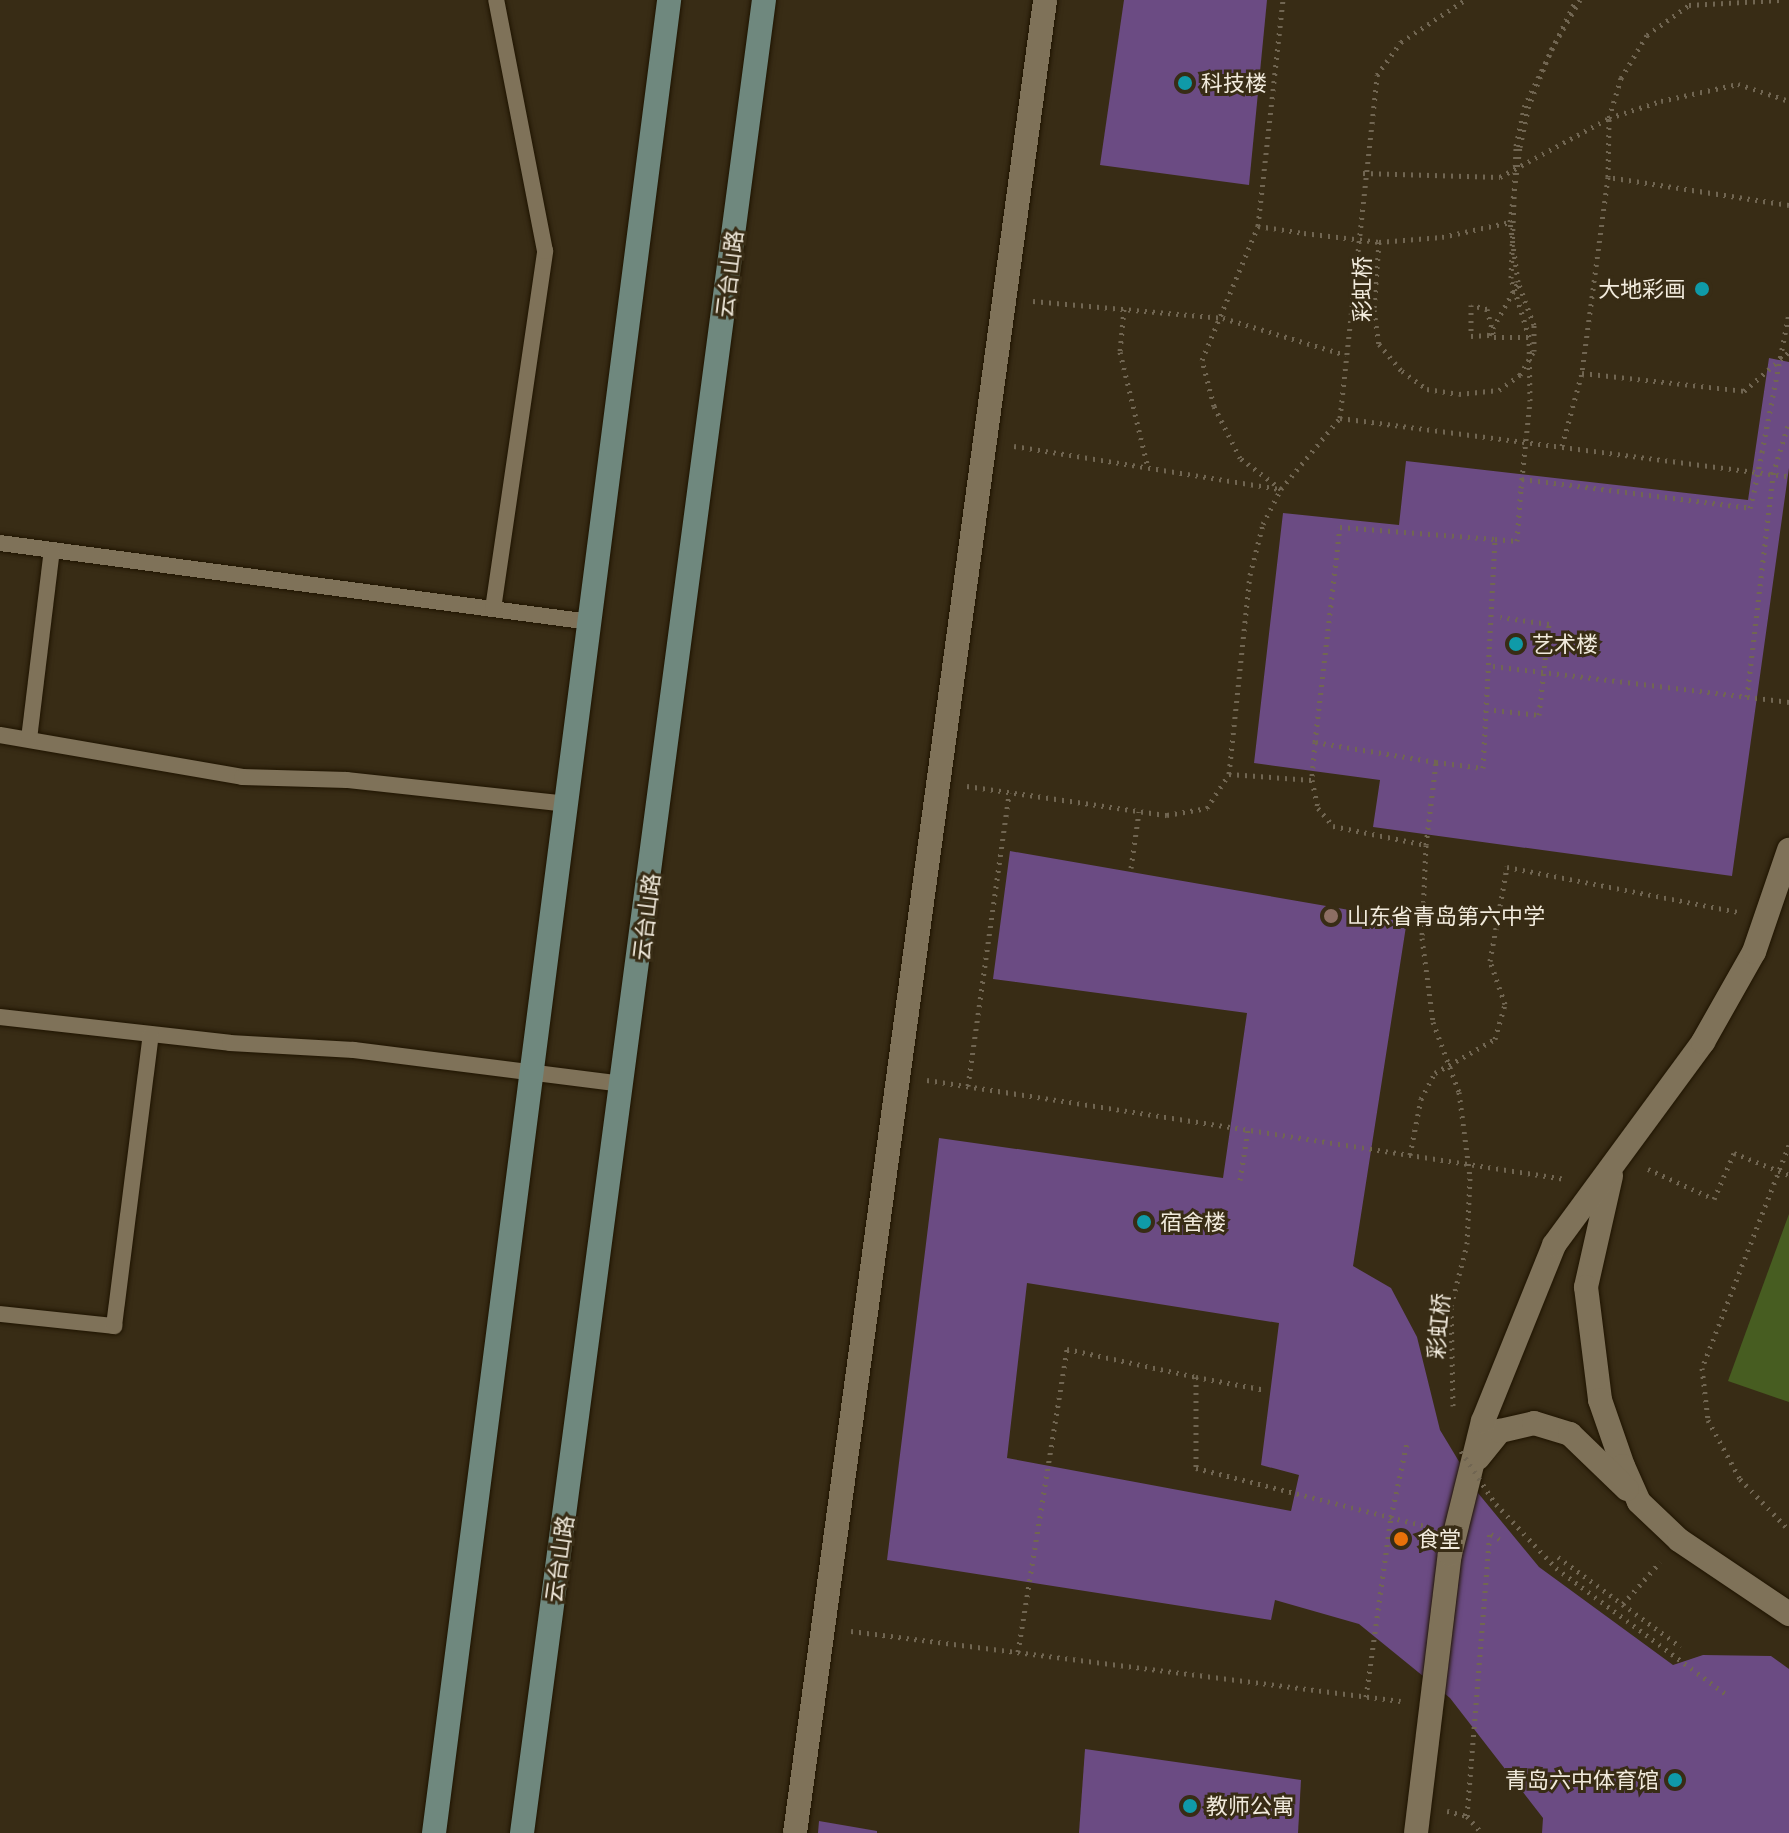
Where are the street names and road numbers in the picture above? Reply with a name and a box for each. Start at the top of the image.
street label: 云台山路 [711,229,747,319]
street label: 彩虹桥 [1349,256,1375,322]
street label: 云台山路 [628,872,664,962]
street label: 彩虹桥 [1422,1292,1454,1360]
street label: 云台山路 [540,1514,578,1604]

